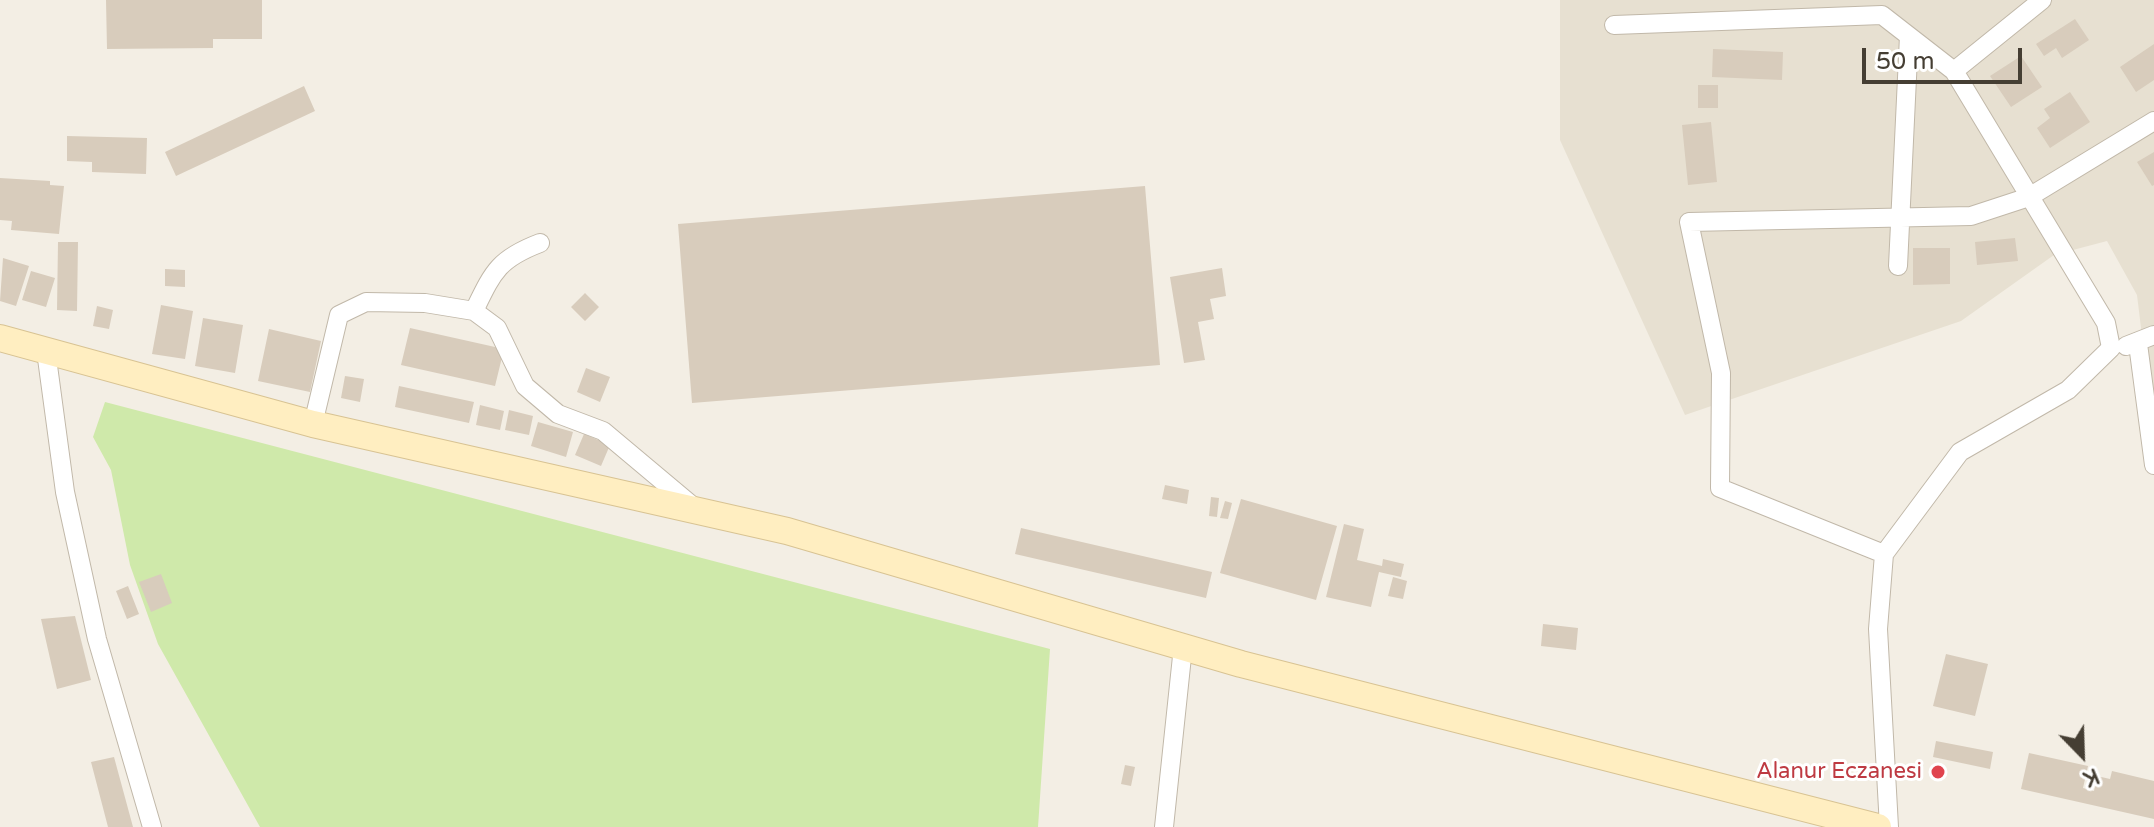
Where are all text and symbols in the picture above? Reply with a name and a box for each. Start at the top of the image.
scale bar [1866,32,2026,82]
text: 50 m [1876,47,1934,76]
north arrow [2042,715,2122,795]
place label: Alanur Eczanesi [1756,759,1922,785]
text: K [2080,762,2103,792]
marker: Alanur Eczanesi [1929,763,1947,781]

